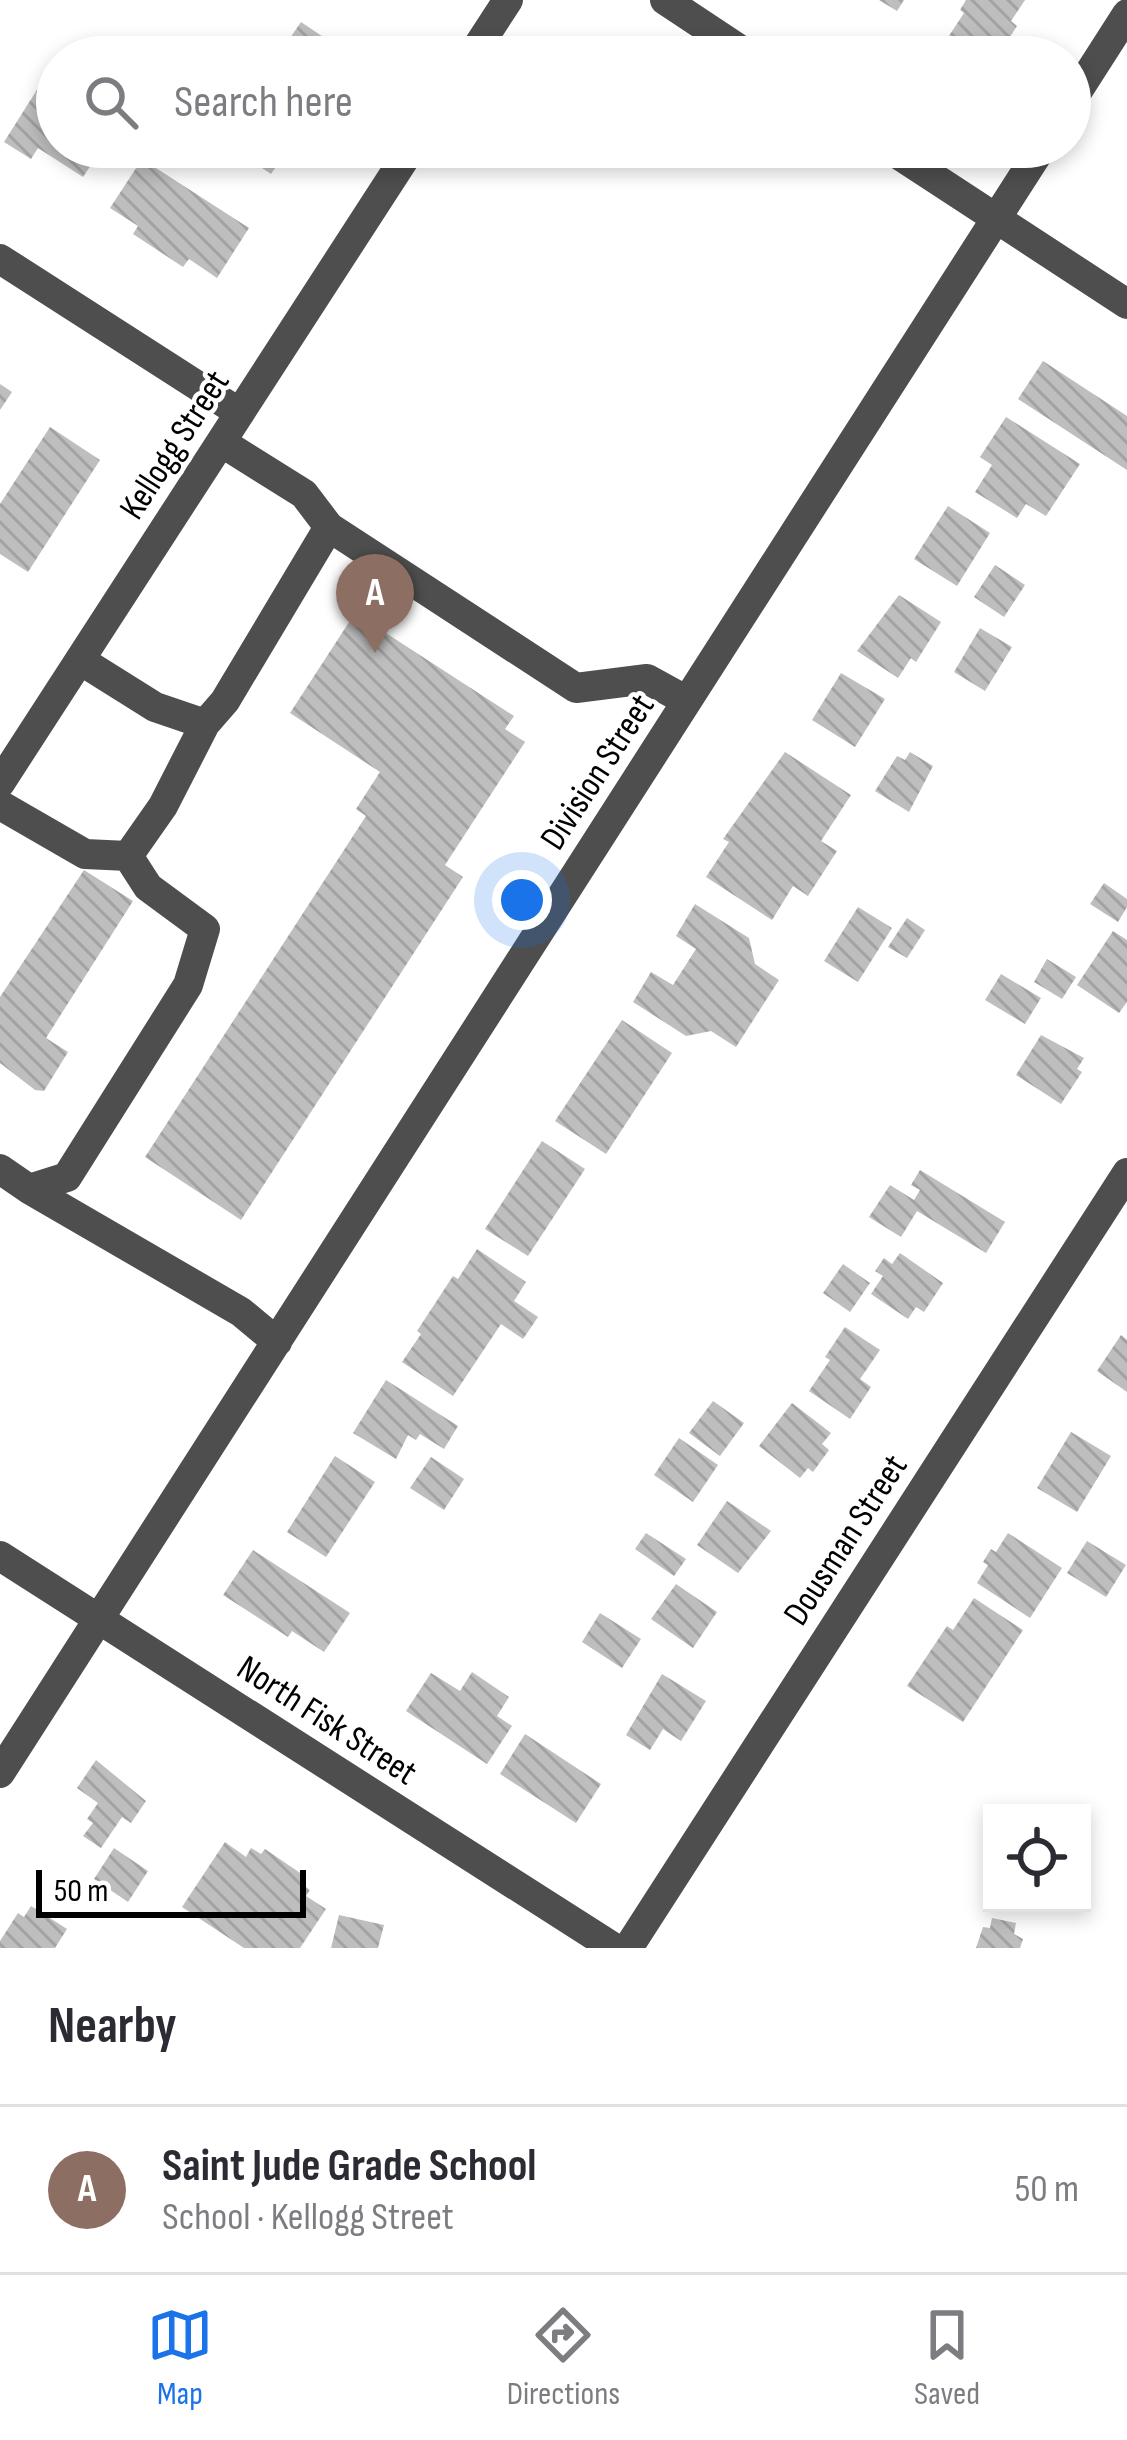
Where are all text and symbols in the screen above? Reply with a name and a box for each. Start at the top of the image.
search box [36,36,1091,168]
icon: search [78,69,144,135]
text: Search here [174,75,353,130]
street label: Kellogg Street [111,363,239,528]
pin: A [336,554,414,653]
street label: Division Street [532,687,664,858]
your location [492,870,552,930]
street label: Dousman Street [775,1447,917,1634]
street label: North Fisk Street [229,1647,425,1795]
map controls [983,1804,1091,1912]
button: locate [983,1804,1091,1912]
scale bar [36,1864,306,1917]
text: 50 m [54,1871,108,1911]
text: Nearby [48,1996,177,2057]
text: Saint Jude Grade School [162,2139,536,2194]
text: A [78,2166,96,2213]
text: 50 m [1015,2166,1079,2213]
text: School · Kellogg Street [162,2194,454,2241]
tab: Map [147,2302,213,2414]
tab: Directions [507,2302,620,2414]
tab: Saved [914,2302,980,2414]

